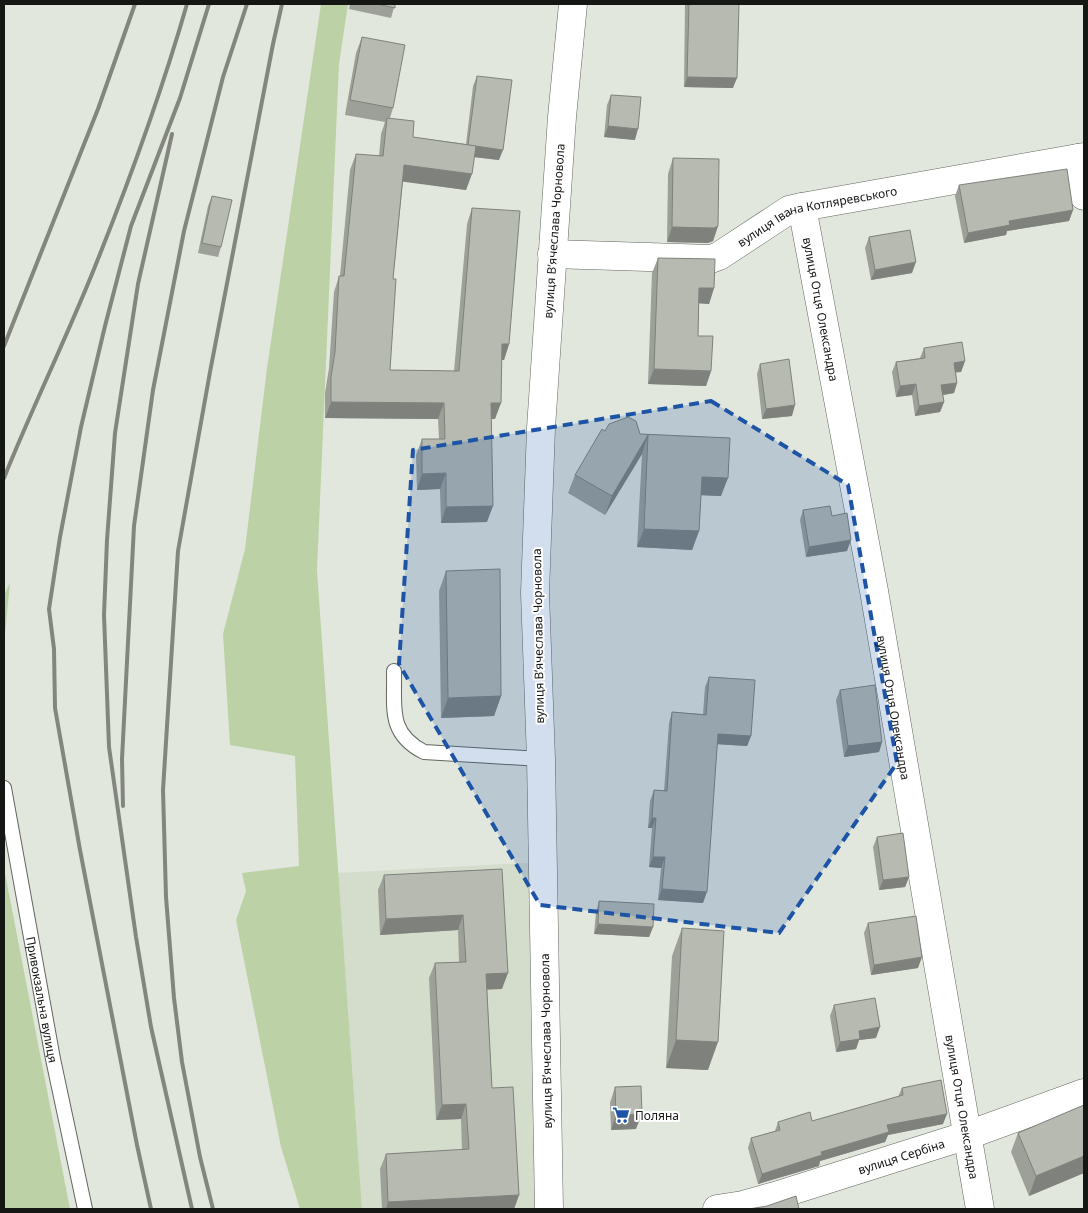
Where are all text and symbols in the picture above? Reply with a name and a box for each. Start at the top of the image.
street label: вулиця Вʼячеслава Чорновола [539,143,569,319]
street label: вулиця Івана Котляревського [734,182,898,250]
street label: вулиця Отця Олександра [799,236,843,383]
street label: вулиця Вʼячеслава Чорновола [528,548,548,724]
street label: вулиця Отця Олександра [873,634,915,781]
street label: Привокзальна вулиця [22,935,62,1064]
street label: вулиця Вʼячеслава Чорновола [536,953,556,1129]
street label: вулиця Отця Олександра [942,1033,983,1180]
supermarket icon: Поляна [611,1105,631,1125]
place label: Поляна [635,1107,679,1124]
street label: вулиця Сербіна [856,1134,947,1178]

